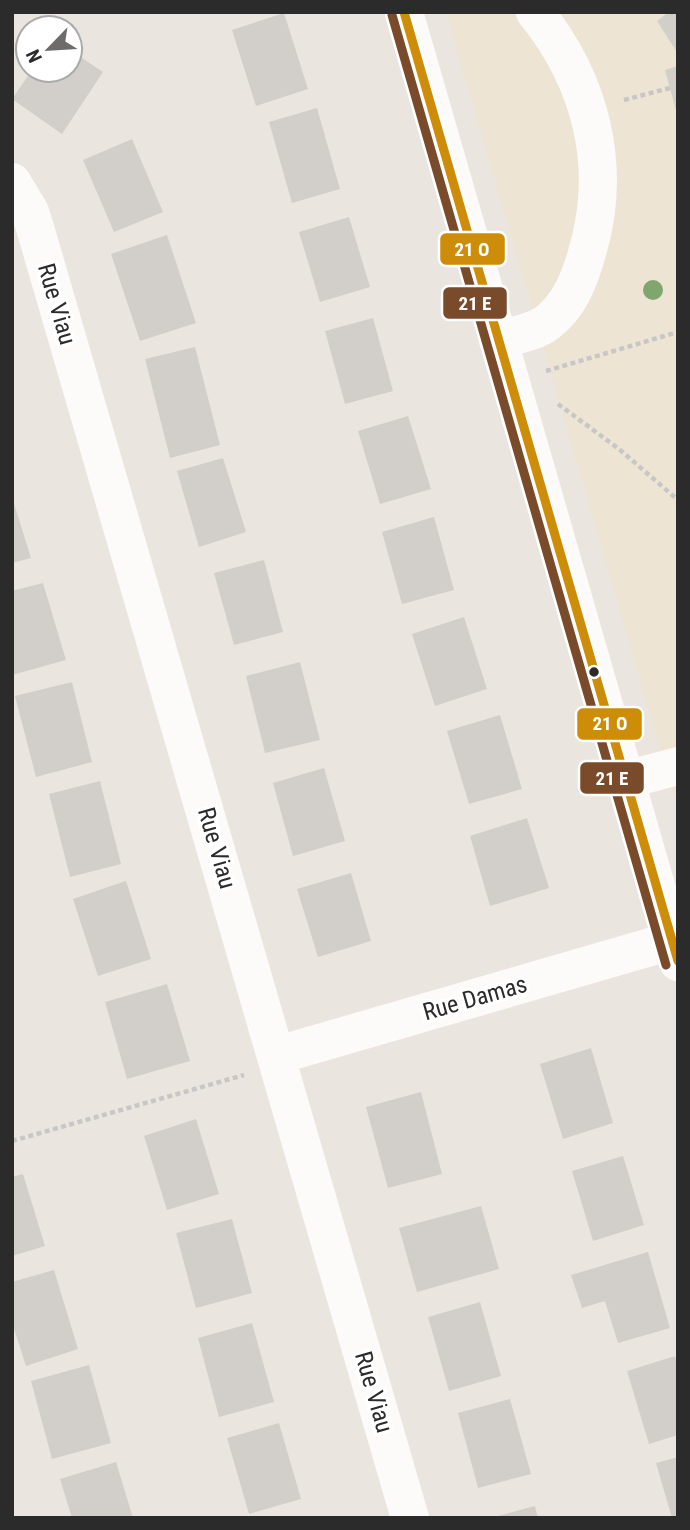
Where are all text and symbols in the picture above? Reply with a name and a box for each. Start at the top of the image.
north arrow [14,14,84,84]
text: N [21,46,47,66]
line badge: 21 O [439,232,506,266]
text: 21 O [454,238,490,261]
street label: Rue Viau [32,260,82,348]
line badge: 21 E [442,286,508,320]
text: 21 E [459,292,491,315]
unlabelled marker [587,665,601,679]
line badge: 21 O [576,707,643,741]
text: 21 O [592,712,628,735]
line badge: 21 E [579,761,645,795]
text: 21 E [596,767,628,790]
street label: Rue Viau [192,804,242,892]
street label: Rue Damas [420,970,530,1026]
street label: Rue Viau [349,1348,399,1436]

